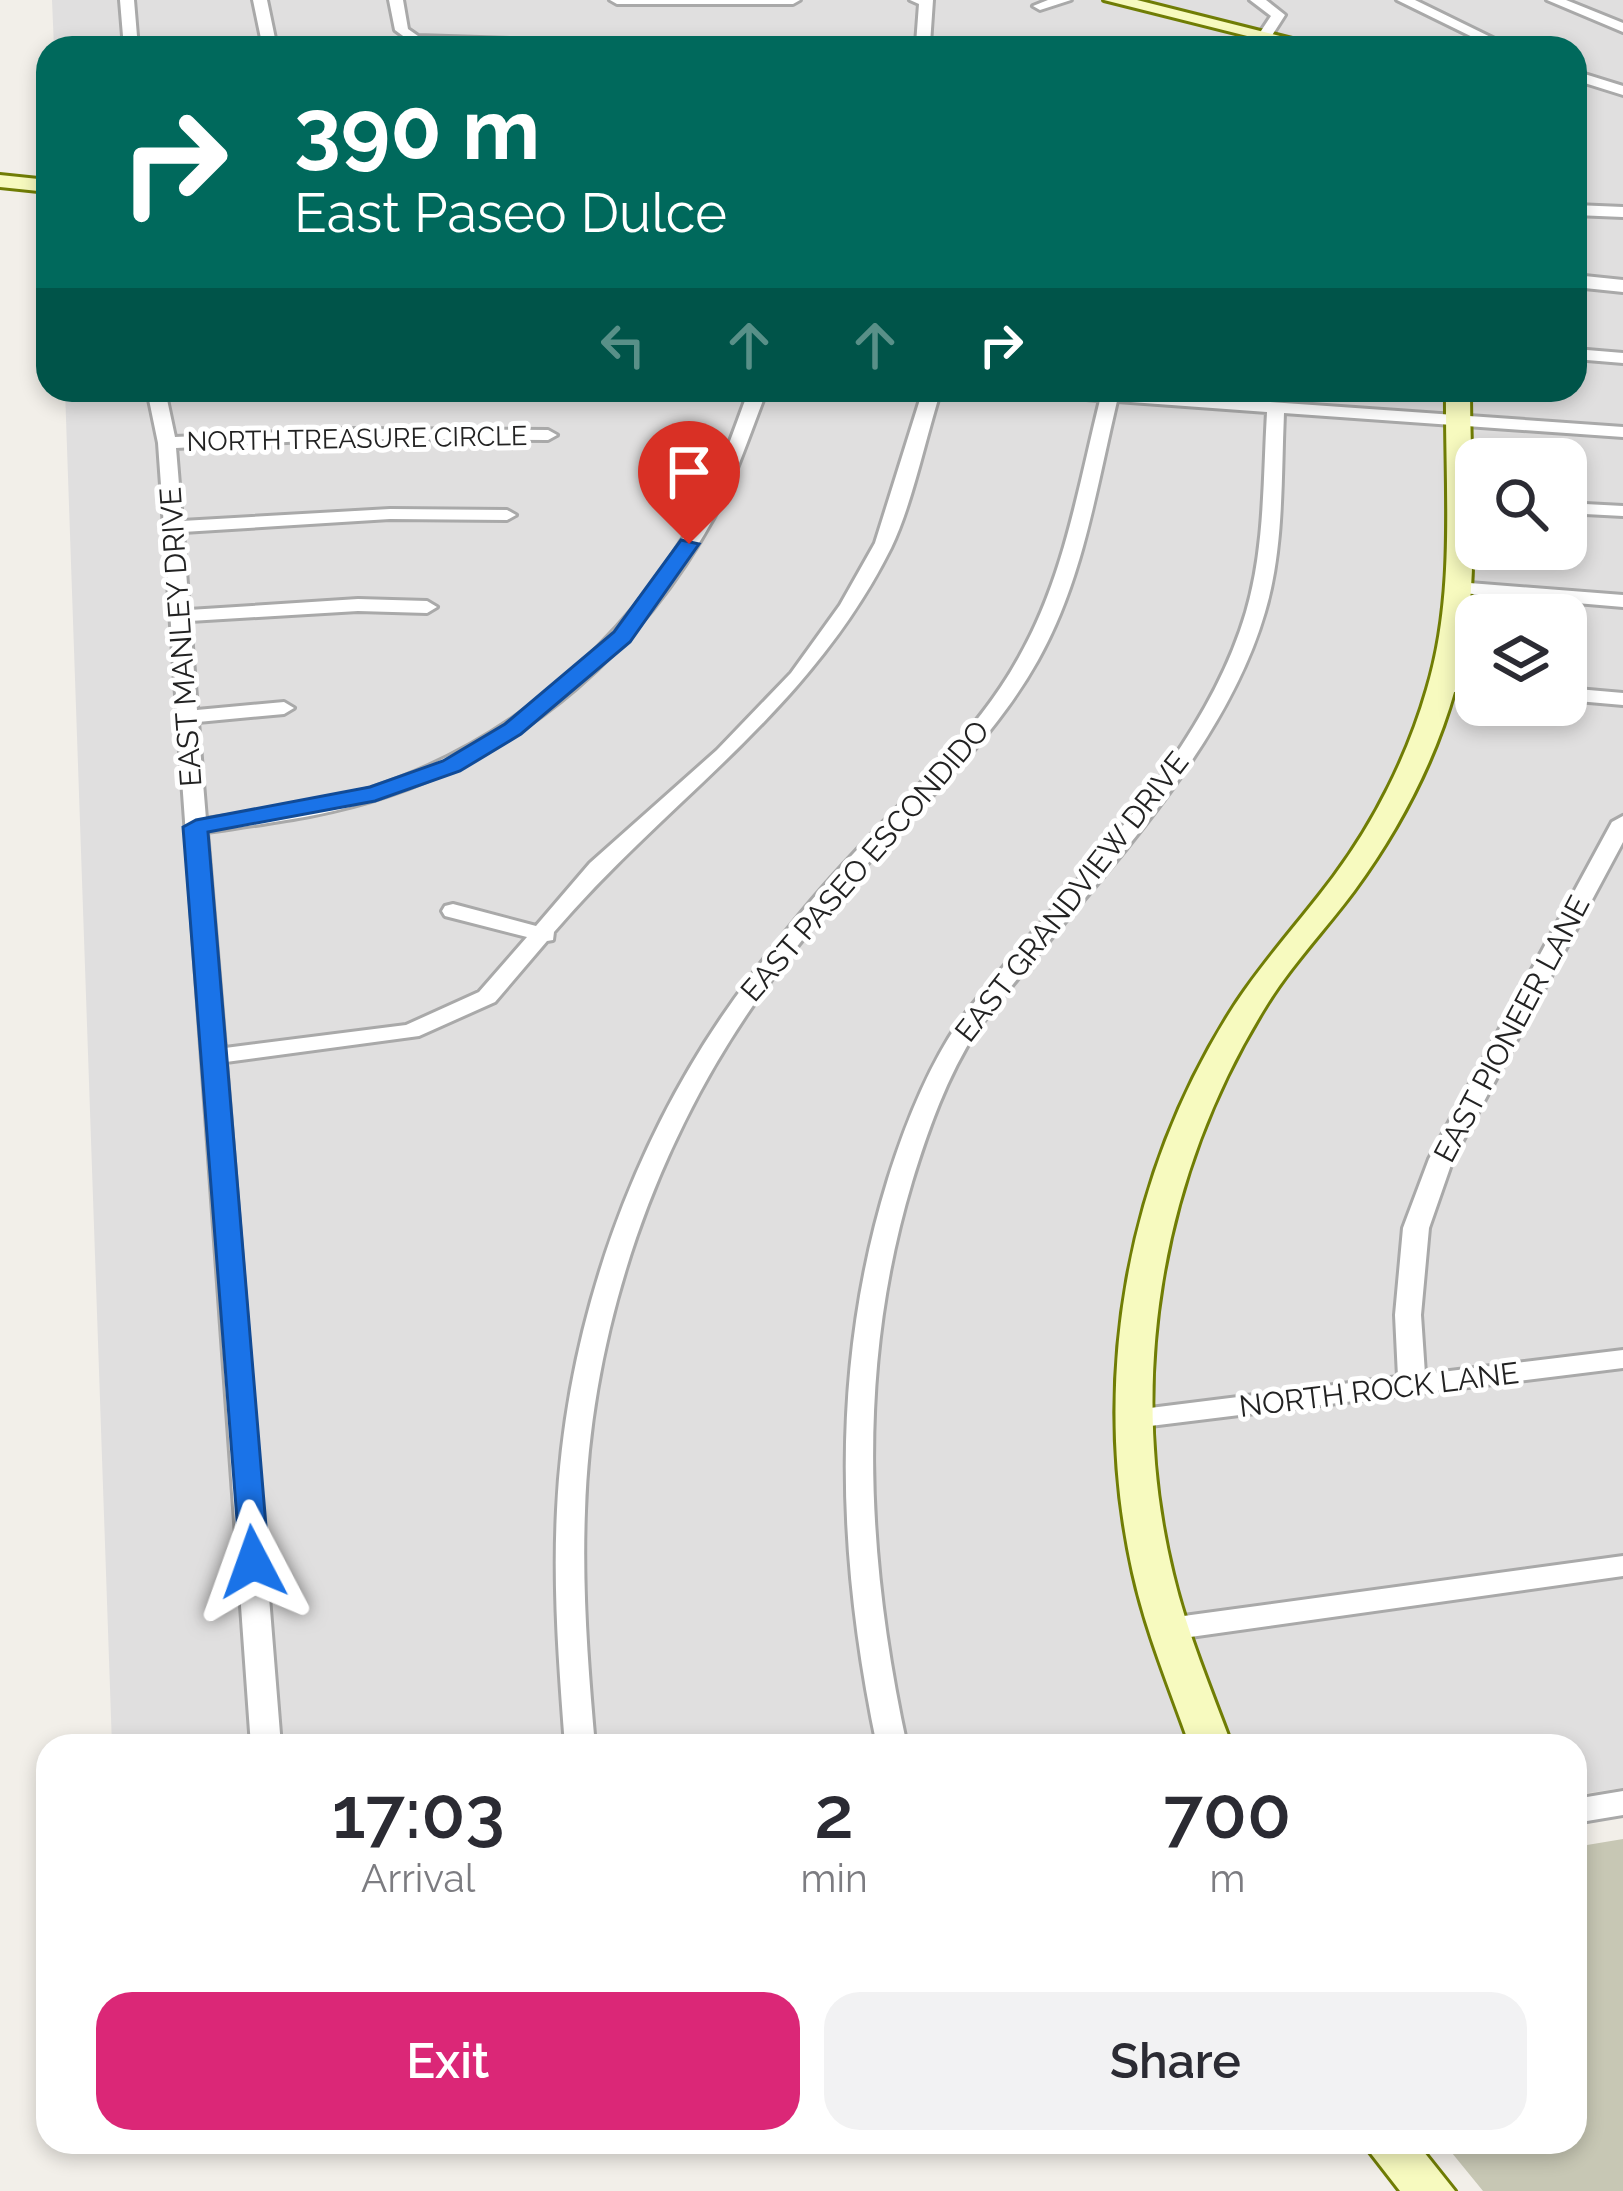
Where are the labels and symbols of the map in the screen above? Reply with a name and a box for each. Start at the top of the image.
street label: NORTH TREASURE CIRCLE [186,420,528,457]
pin [638,421,740,544]
street label: EAST MANLEY DRIVE [153,486,208,788]
street label: EAST PASEO ESCONDIDO [733,713,996,1008]
street label: EAST GRANDVIEW DRIVE [948,745,1196,1048]
street label: EAST PIONEER LANE [1427,890,1597,1168]
street label: NORTH ROCK LANE [1237,1355,1521,1424]
position arrow [190,1499,316,1625]

